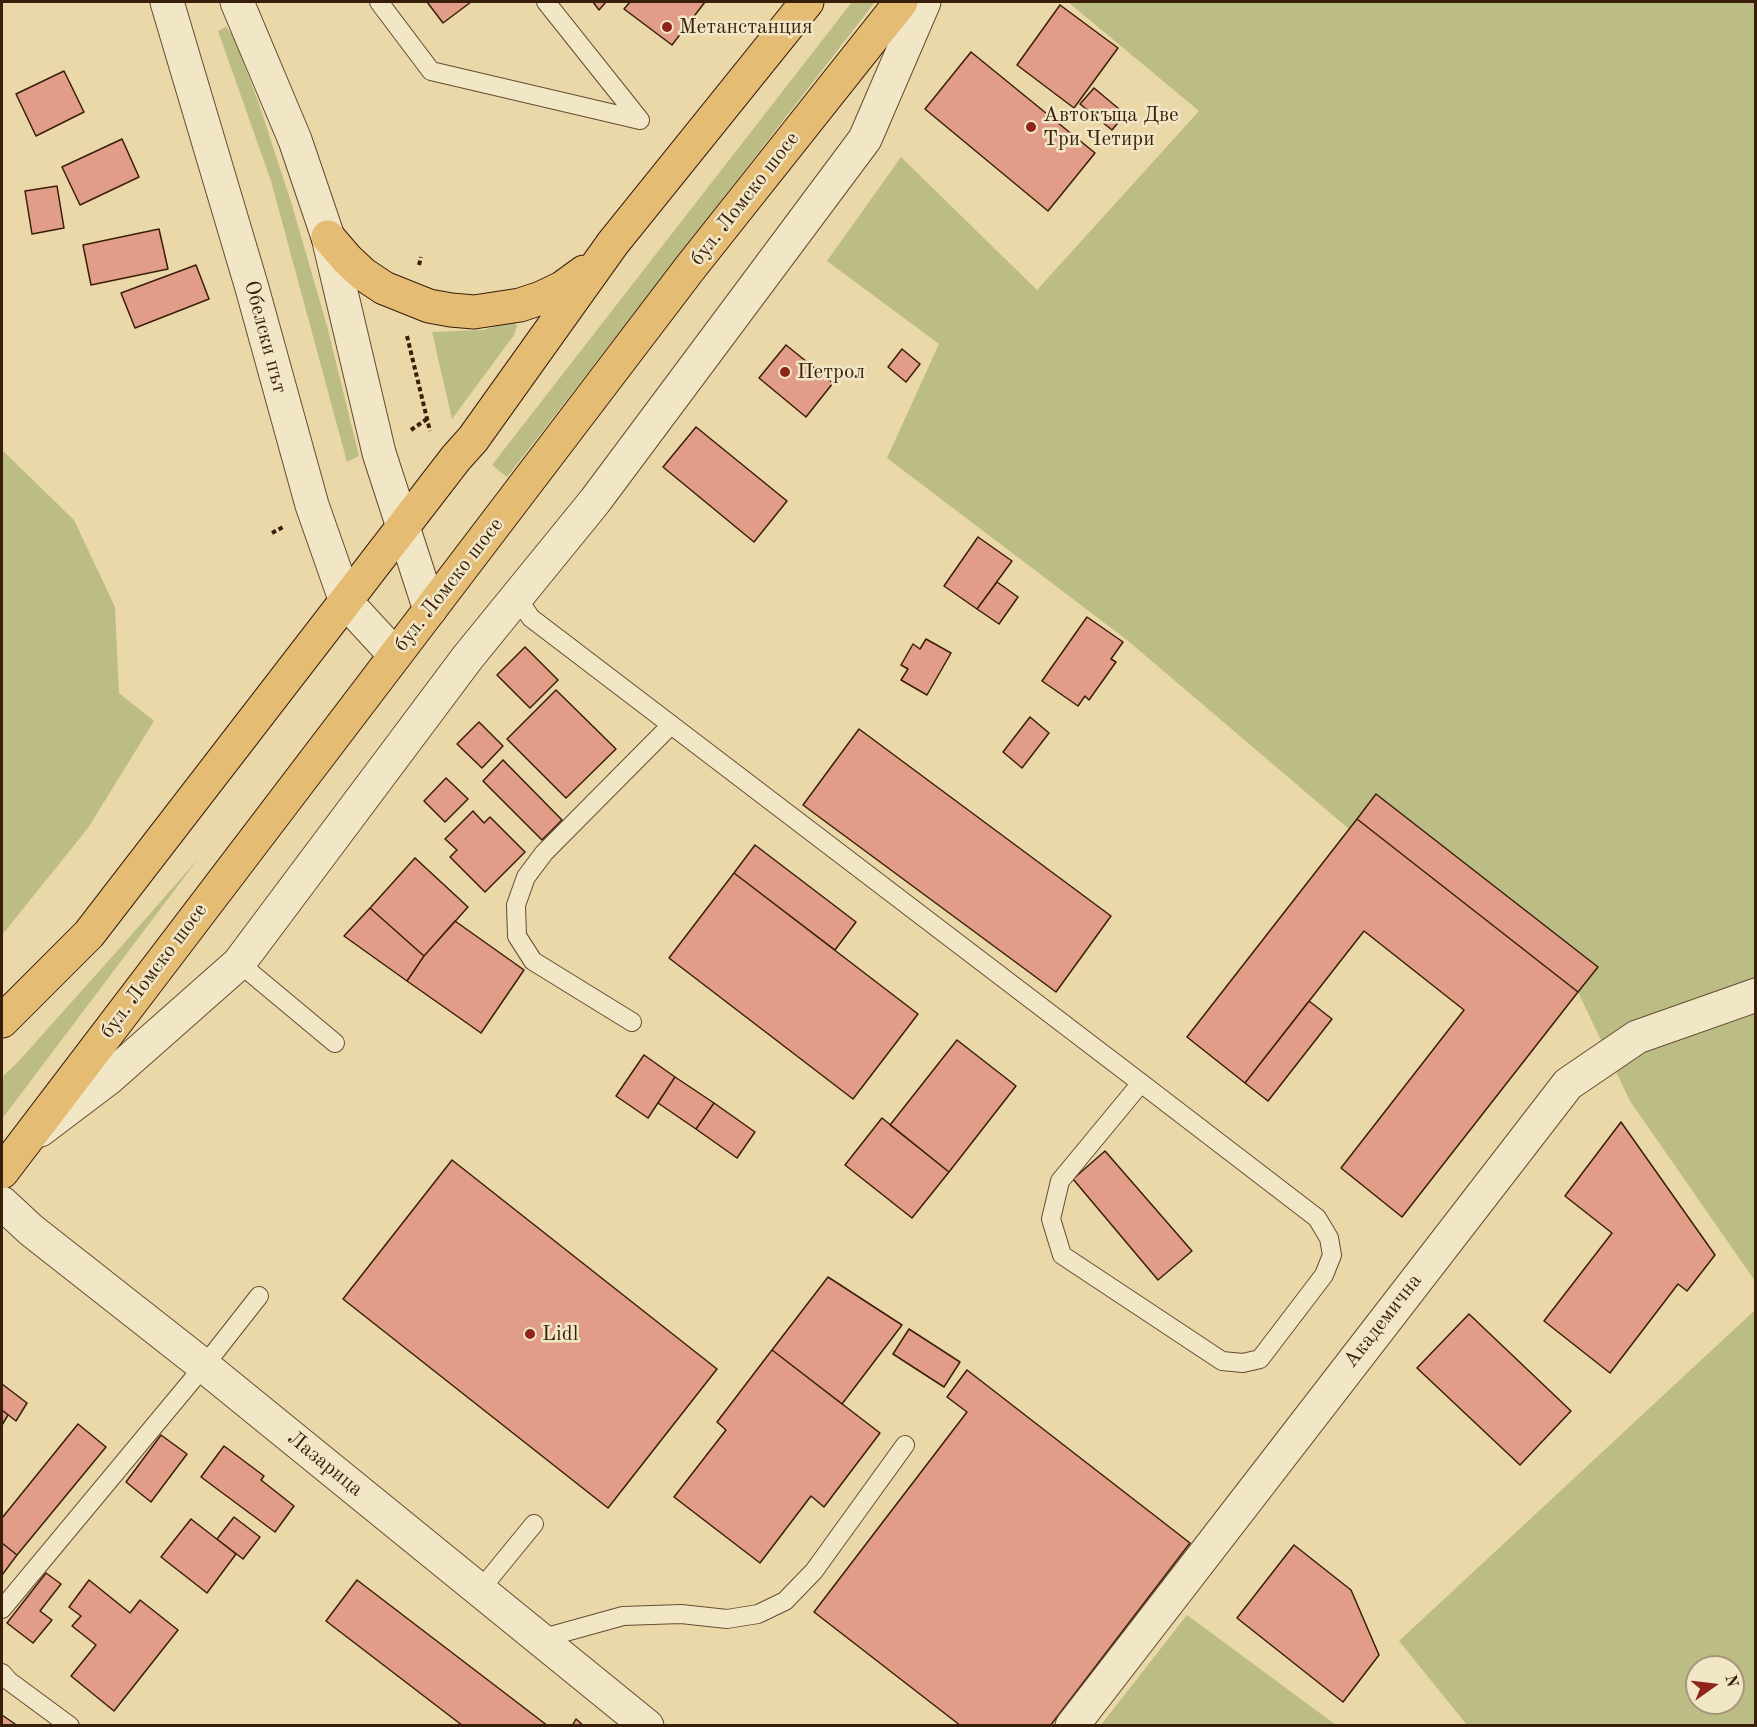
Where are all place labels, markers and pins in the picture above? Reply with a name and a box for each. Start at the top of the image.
place label: Метанстанция [679,14,813,40]
marker: Метанстанция [660,20,674,34]
place label: Автокъща Две Три Четири [1043,102,1179,152]
marker: Автокъща Две Три Четири [1024,120,1038,134]
place label: Петрол [797,359,865,385]
marker: Петрол [778,365,792,379]
place label: Lidl [542,1321,578,1347]
marker: Lidl [523,1327,537,1341]

